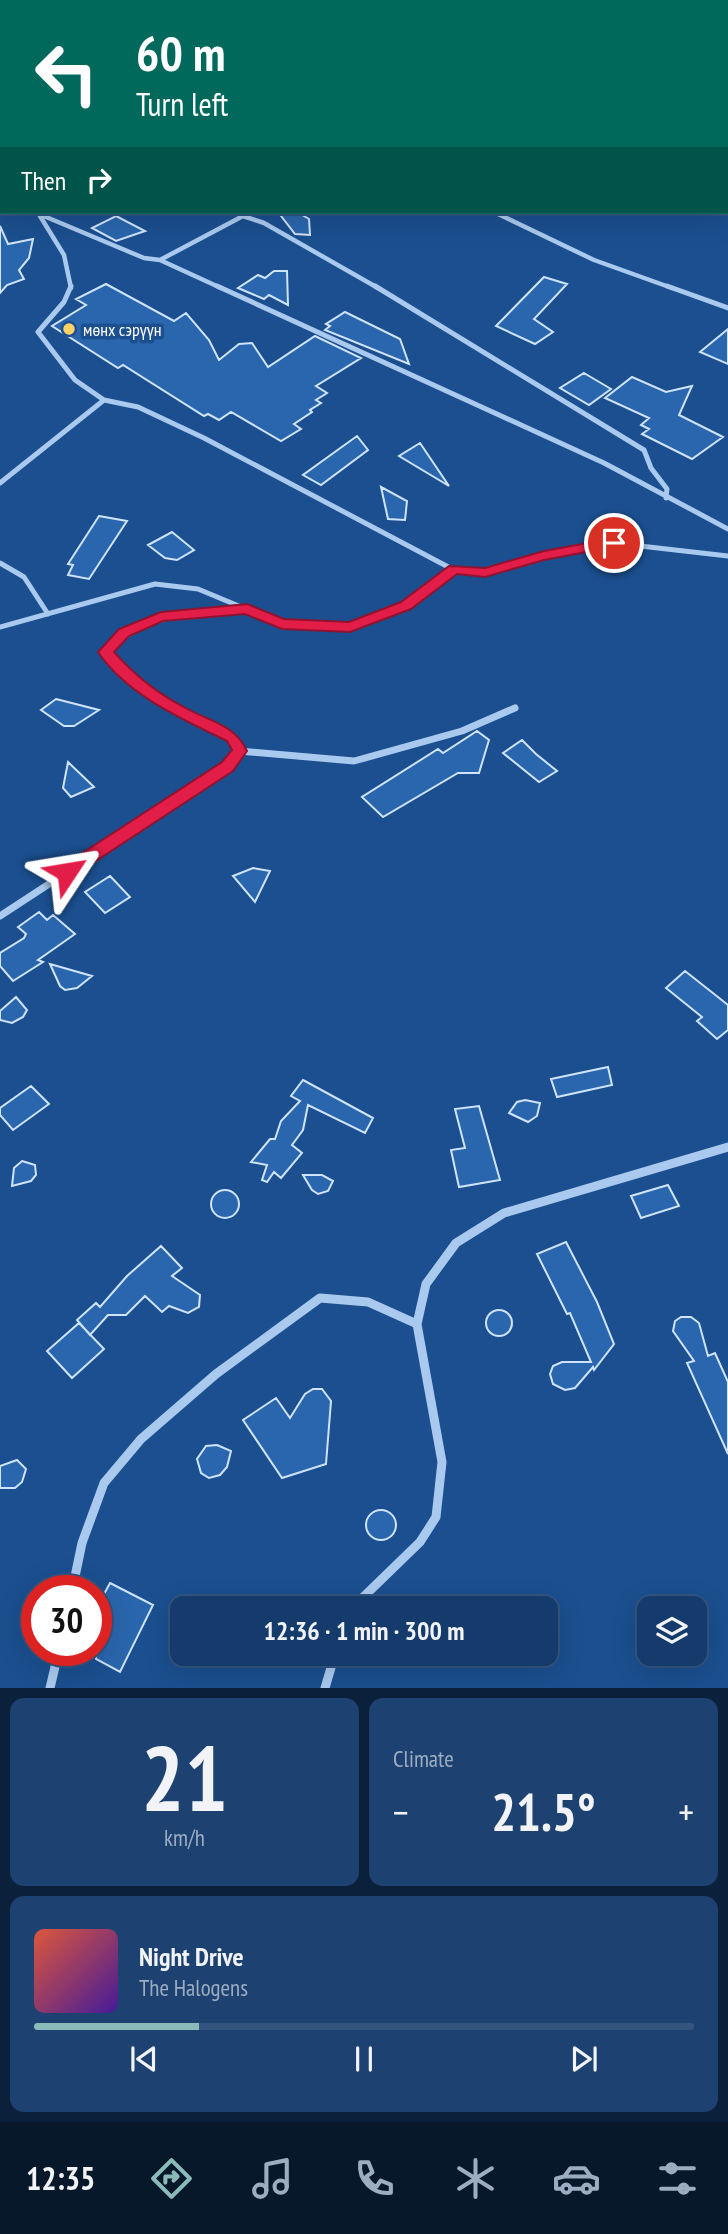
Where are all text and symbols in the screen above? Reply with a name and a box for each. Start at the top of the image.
text: 60 m [136,21,225,85]
icon: left [21,28,112,119]
text: Turn left [136,83,228,125]
icon: right [80,161,118,199]
text: Then [21,164,66,197]
place label: мөнх сэрүүн [83,318,162,341]
marker: мөнх сэрүүн [61,321,77,337]
pin [584,513,644,573]
icon: arrive [595,524,633,562]
position arrow [30,835,104,909]
speed limit sign: 30 [21,1575,112,1666]
map controls [637,1596,707,1666]
button: layers [637,1596,707,1666]
text: 12:36 · 1 min · 300 m [264,1614,464,1647]
text: 21 [141,1718,228,1836]
text: Climate [393,1744,454,1773]
text: 21.5° [491,1778,596,1845]
text: − [393,1787,409,1836]
text: + [678,1787,694,1836]
text: km/h [164,1823,205,1852]
text: Night Drive [139,1940,244,1973]
text: The Halogens [139,1973,248,2002]
icon: previous [125,2040,163,2078]
icon: pause [345,2040,383,2078]
icon: next [565,2040,603,2078]
icon: directions [147,2154,196,2203]
icon: music [248,2154,297,2203]
icon: phone [350,2154,399,2203]
icon: climate [451,2154,500,2203]
icon: car [552,2154,601,2203]
icon: filters [653,2154,702,2203]
text: 12:35 [26,2157,95,2199]

